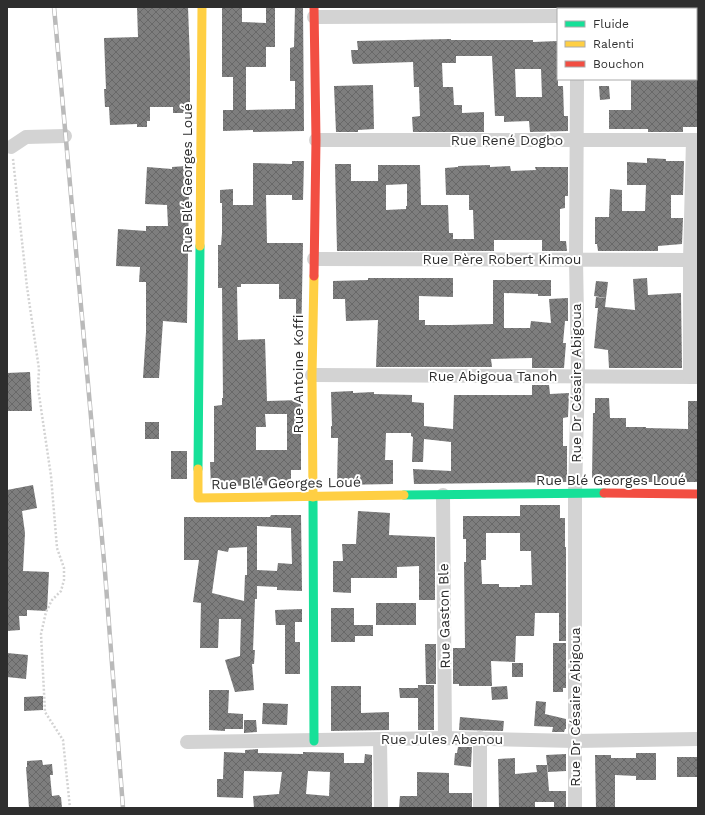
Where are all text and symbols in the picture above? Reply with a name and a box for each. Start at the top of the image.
legend [557,8,697,80]
text: Fluide [593,17,629,31]
text: Ralenti [593,37,634,51]
text: Bouchon [593,57,644,71]
street label: Rue Blé Georges Loué [179,103,195,253]
street label: Rue René Dogbo [451,132,563,148]
street label: Rue Père Robert Kimou [422,251,582,267]
street label: Rue Dr Césaire Abigoua [568,303,584,463]
street label: Rue Antoine Koffi [290,315,306,434]
street label: Rue Abigoua Tanoh [428,368,558,384]
street label: Rue Blé Georges Loué [536,472,686,488]
street label: Rue Blé Georges Loué [211,474,361,492]
street label: Rue Gaston Ble [435,563,453,669]
street label: Rue Dr Césaire Abigoua [567,627,583,787]
street label: Rue Jules Abenou [381,731,503,747]

